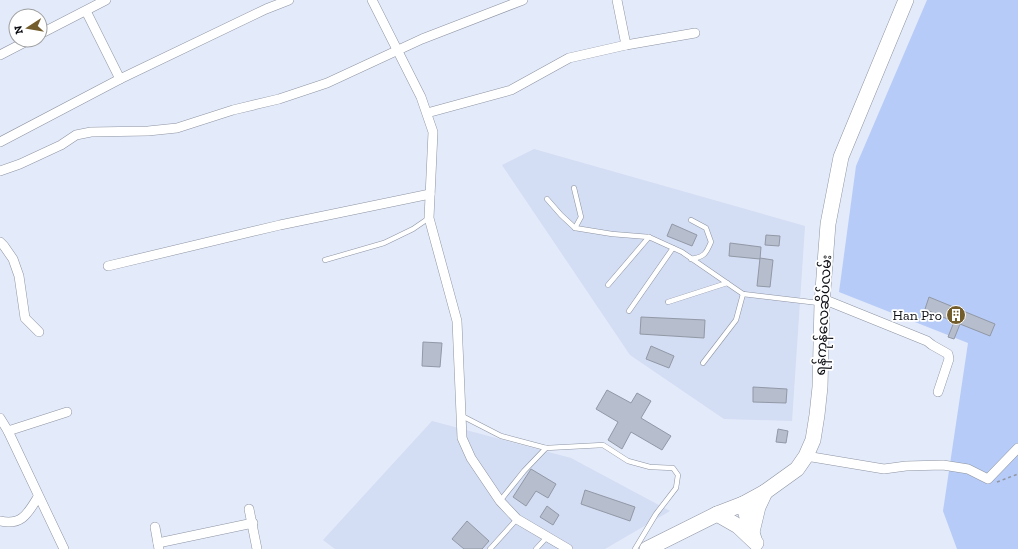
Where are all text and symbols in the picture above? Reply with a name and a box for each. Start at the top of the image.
north arrow [8,8,48,48]
text: N [11,24,26,35]
street label: ရန်ကုန်လေဆိပ်လမ်း [810,254,838,376]
building icon: Han Pro [945,304,967,326]
place label: Han Pro [893,307,942,324]

